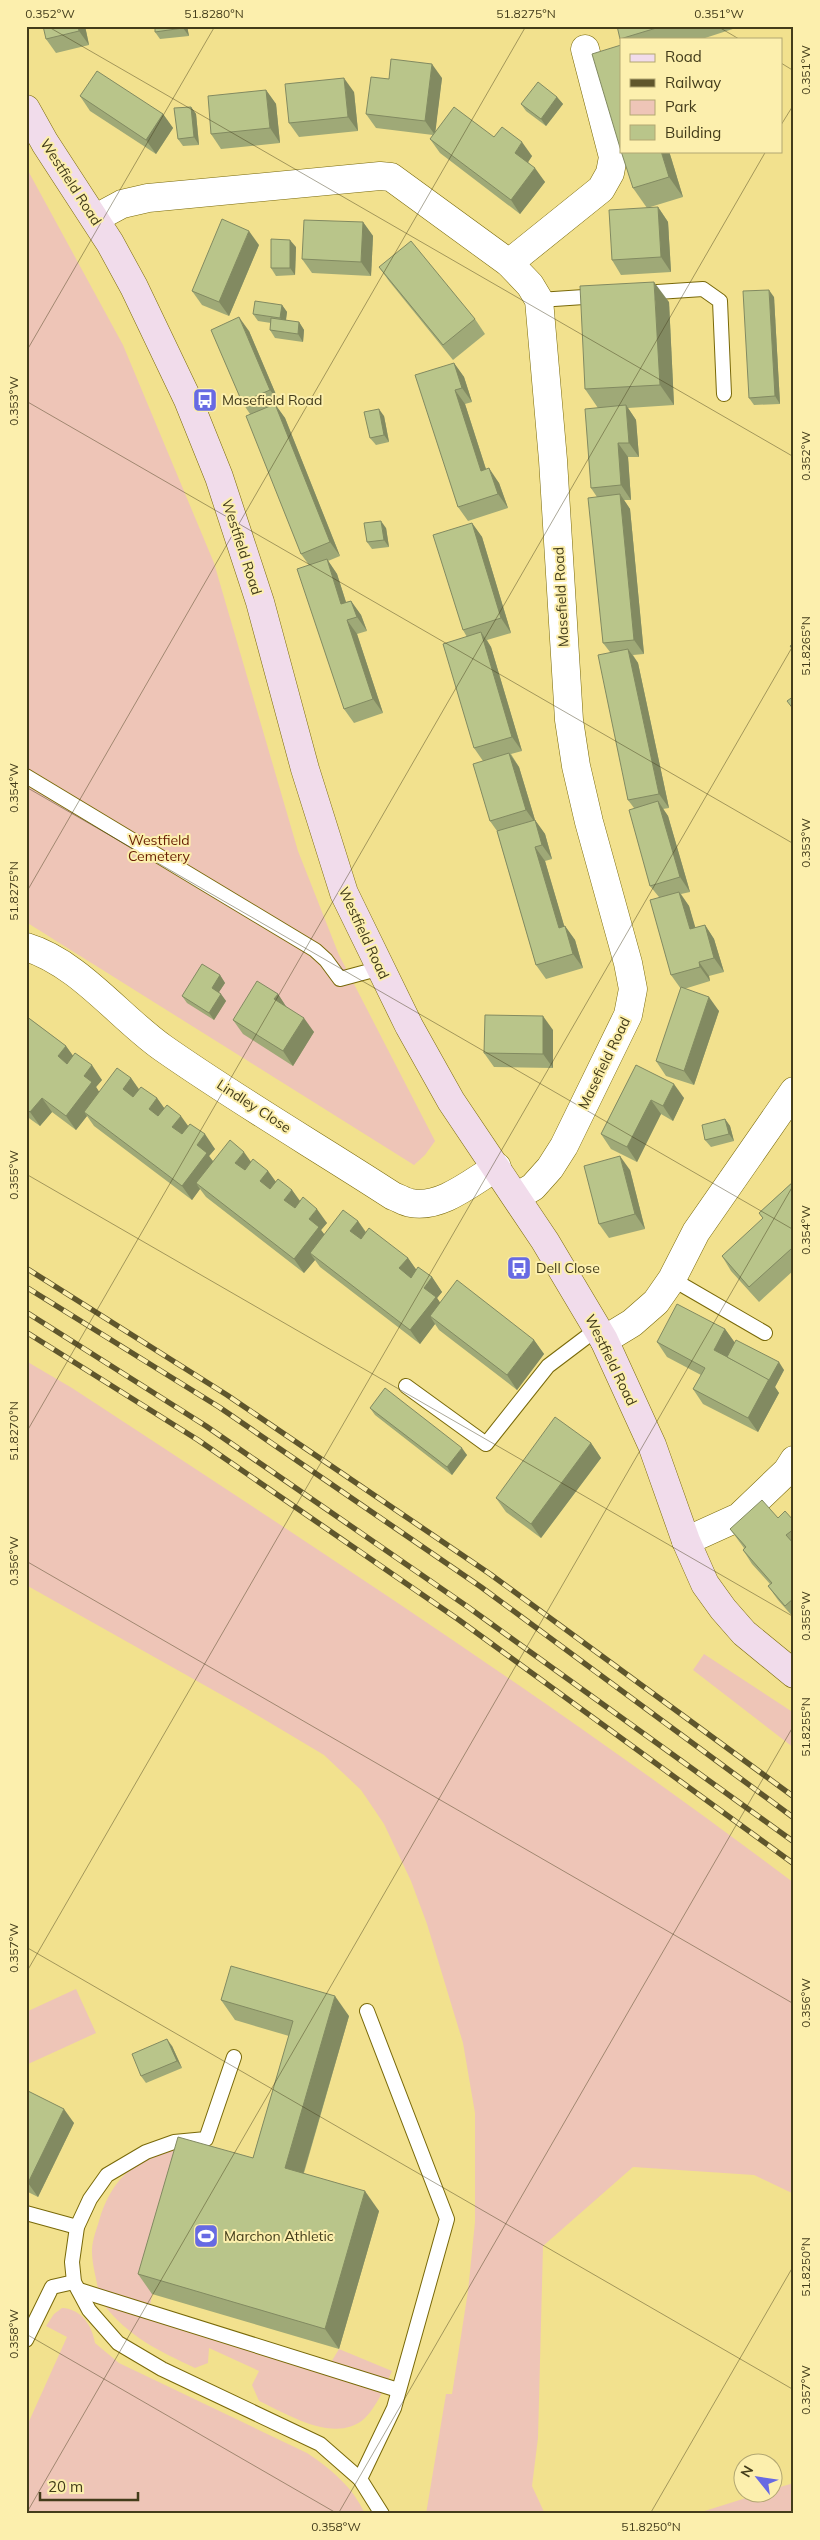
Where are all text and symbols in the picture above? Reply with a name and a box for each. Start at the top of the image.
text: 0.352°W [25,6,75,21]
text: 51.8280°N [184,6,244,21]
text: 51.8275°N [496,6,556,21]
text: 0.351°W [694,6,744,21]
legend [620,38,782,152]
text: 0.351°W [798,45,813,95]
text: Road [665,47,702,66]
text: Railway [665,73,721,92]
text: Park [665,97,697,116]
text: Building [665,123,721,142]
street label: Westfield Road [36,135,106,229]
text: 0.353°W [6,376,21,426]
bus stop icon: Masefield Road [192,387,218,413]
place label: Masefield Road [222,391,322,409]
text: 0.352°W [798,431,813,481]
street label: Westfield Road [218,497,266,597]
street label: Masefield Road [549,546,573,648]
text: 51.8265°N [798,616,813,676]
text: 0.354°W [6,763,21,813]
text: 0.353°W [798,818,813,868]
park label: Westfield Cemetery [128,831,191,865]
text: 51.8275°N [6,861,21,921]
street label: Westfield Road [335,884,393,982]
street label: Masefield Road [574,1014,634,1112]
street label: Lindley Close [213,1075,295,1137]
text: 0.355°W [6,1150,21,1200]
text: 0.354°W [798,1205,813,1255]
bus stop icon: Dell Close [506,1255,532,1281]
place label: Dell Close [536,1259,600,1277]
street label: Westfield Road [581,1311,641,1409]
text: 51.8270°N [6,1401,21,1461]
text: 0.356°W [6,1536,21,1586]
text: 0.355°W [798,1591,813,1641]
text: 51.8255°N [798,1697,813,1757]
text: 0.357°W [6,1923,21,1973]
text: 0.356°W [798,1978,813,2028]
sports icon: Marchon Athletic [193,2223,219,2249]
place label: Marchon Athletic [224,2227,334,2245]
text: 51.8250°N [798,2237,813,2297]
text: 0.358°W [6,2309,21,2359]
text: 0.357°W [798,2365,813,2415]
north arrow [732,2452,782,2502]
text: N [736,2462,757,2481]
scale bar [40,2470,138,2502]
text: 20 m [48,2477,83,2496]
text: 0.358°W [311,2519,361,2534]
text: 51.8250°N [621,2519,681,2534]

